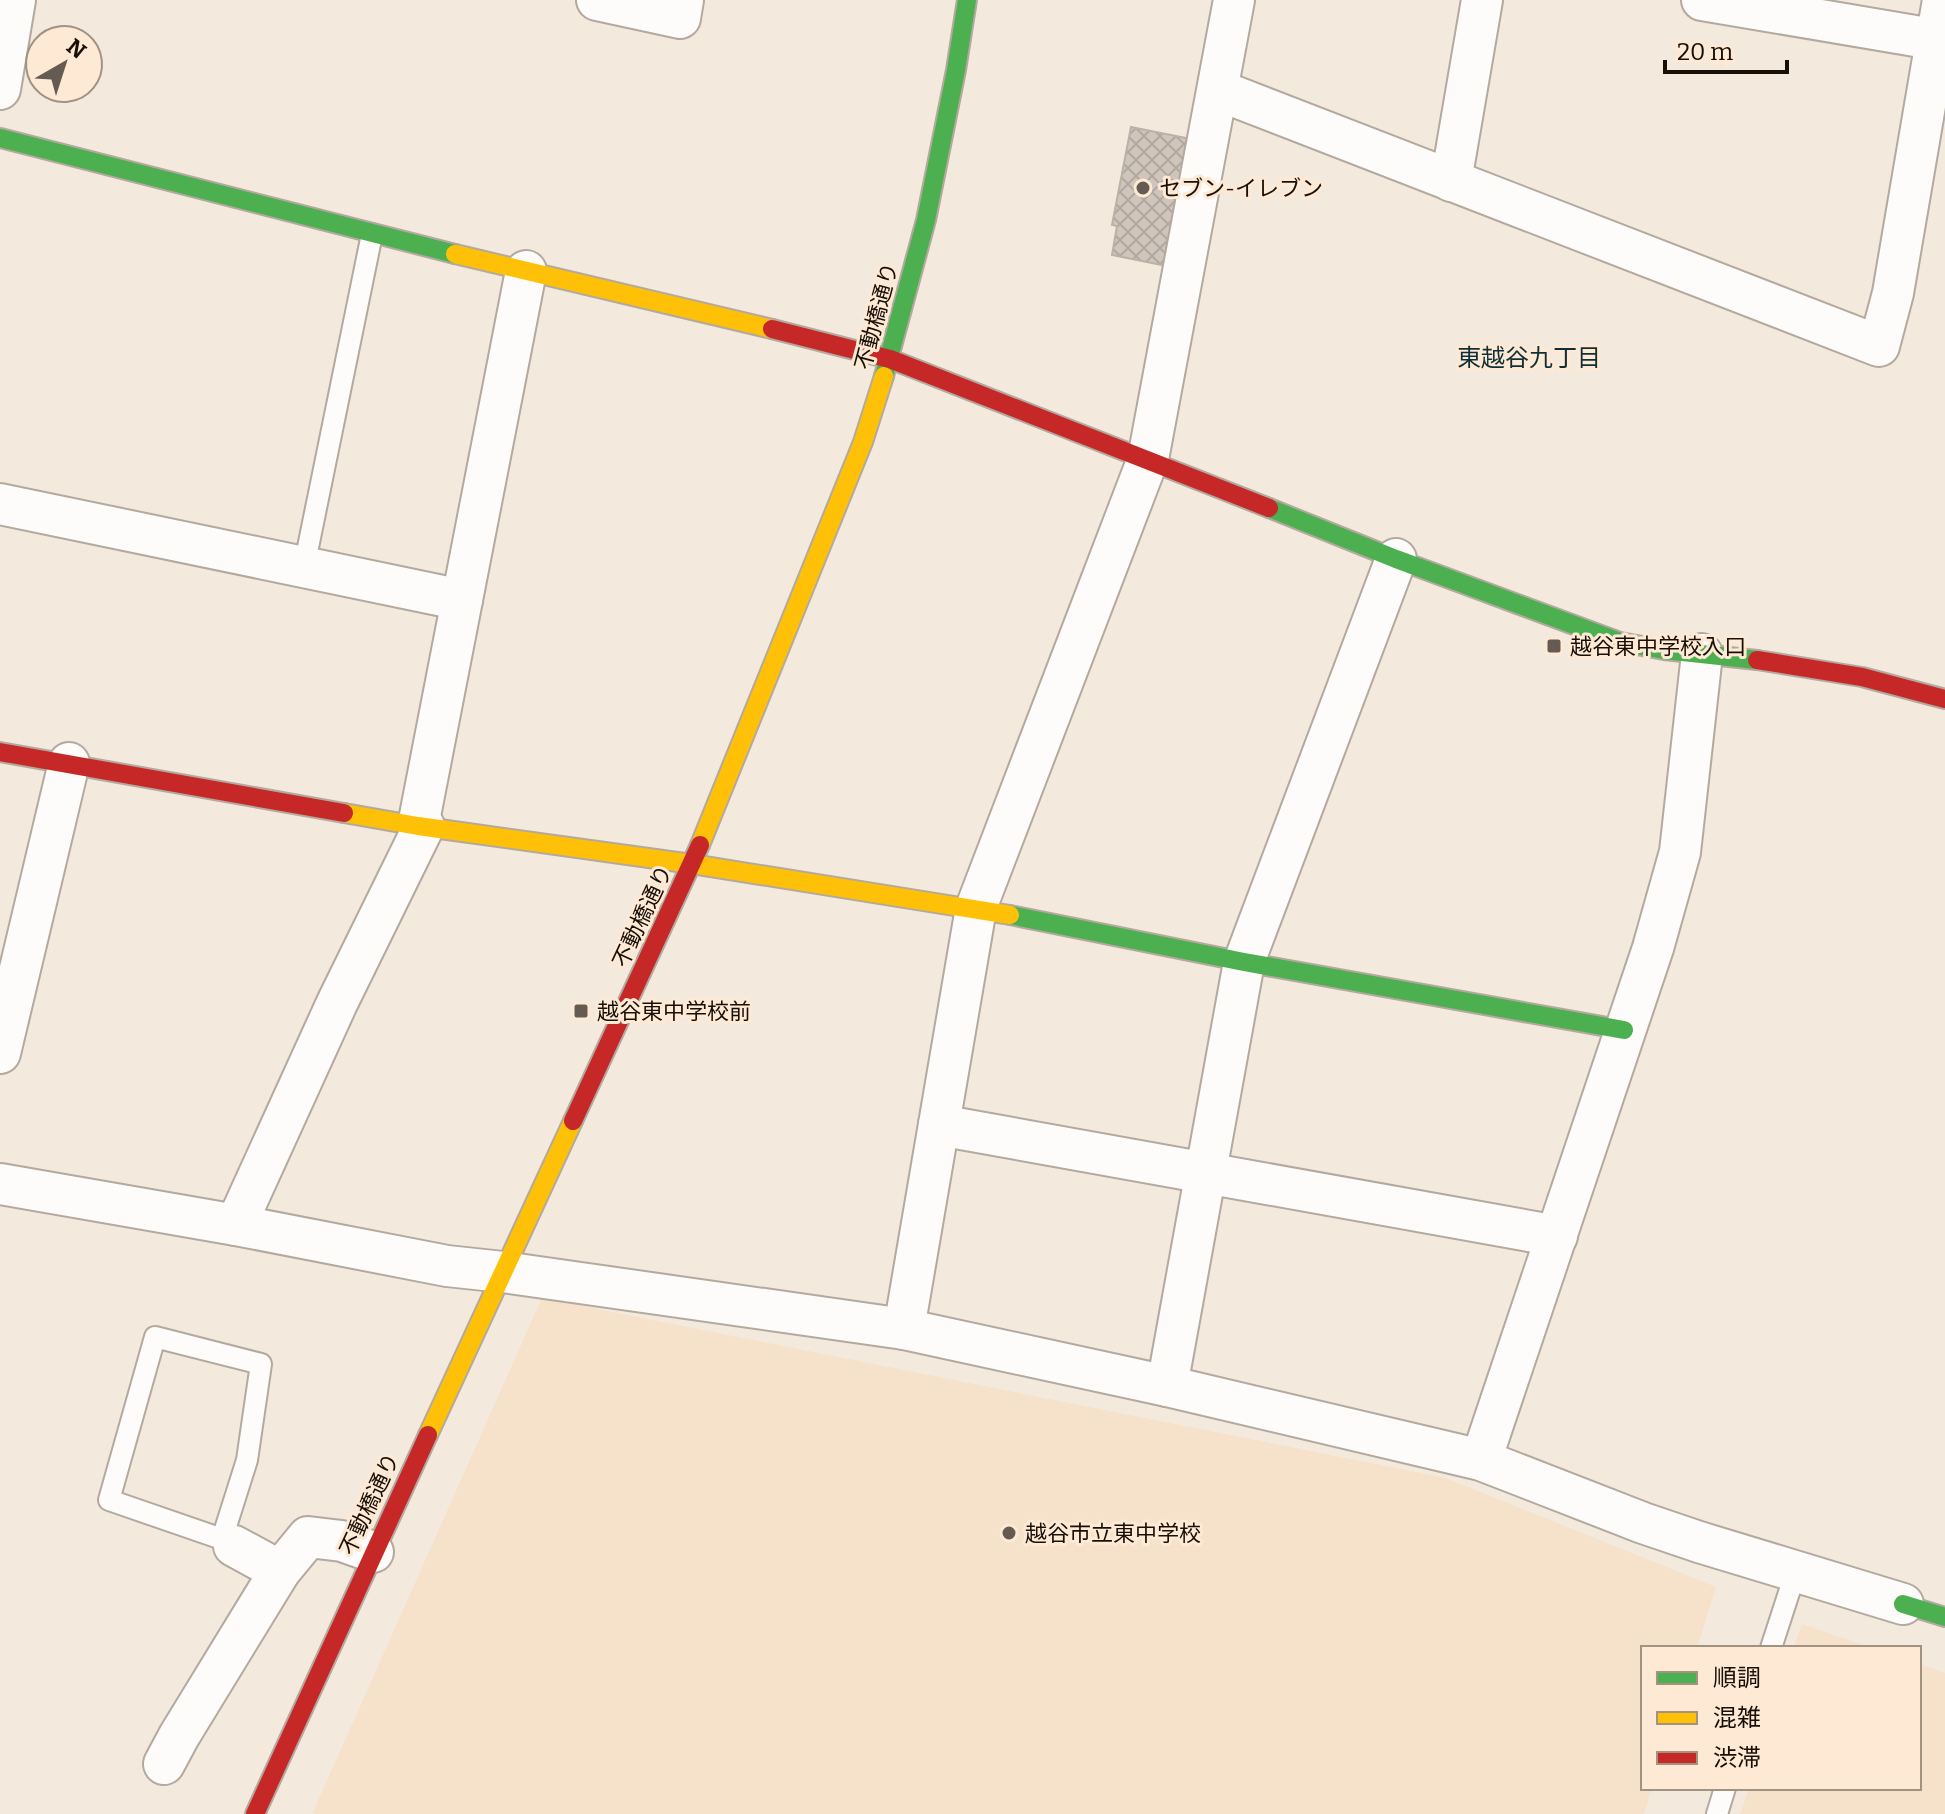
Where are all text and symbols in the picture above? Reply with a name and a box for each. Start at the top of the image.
north arrow [24,24,104,104]
scale bar [1665,24,1787,74]
text: N [61,33,91,65]
text: 20 m [1677,38,1733,66]
place label: セブン-イレブン [1159,175,1323,202]
marker: セブン-イレブン [1134,179,1152,197]
street label: 不動橋通り [849,260,904,373]
district label: 東越谷九丁目 [1457,344,1601,372]
place label: 越谷東中学校入口 [1570,633,1746,660]
marker: 越谷東中学校入口 [1545,637,1563,655]
street label: 不動橋通り [607,861,678,972]
place label: 越谷東中学校前 [597,998,751,1025]
marker: 越谷東中学校前 [572,1002,590,1020]
street label: 不動橋通り [334,1449,405,1560]
place label: 越谷市立東中学校 [1025,1520,1201,1547]
marker: 越谷市立東中学校 [1000,1524,1018,1542]
legend [1641,1646,1921,1790]
text: 順調 [1713,1664,1761,1692]
text: 混雑 [1713,1704,1761,1732]
text: 渋滞 [1713,1744,1761,1772]

